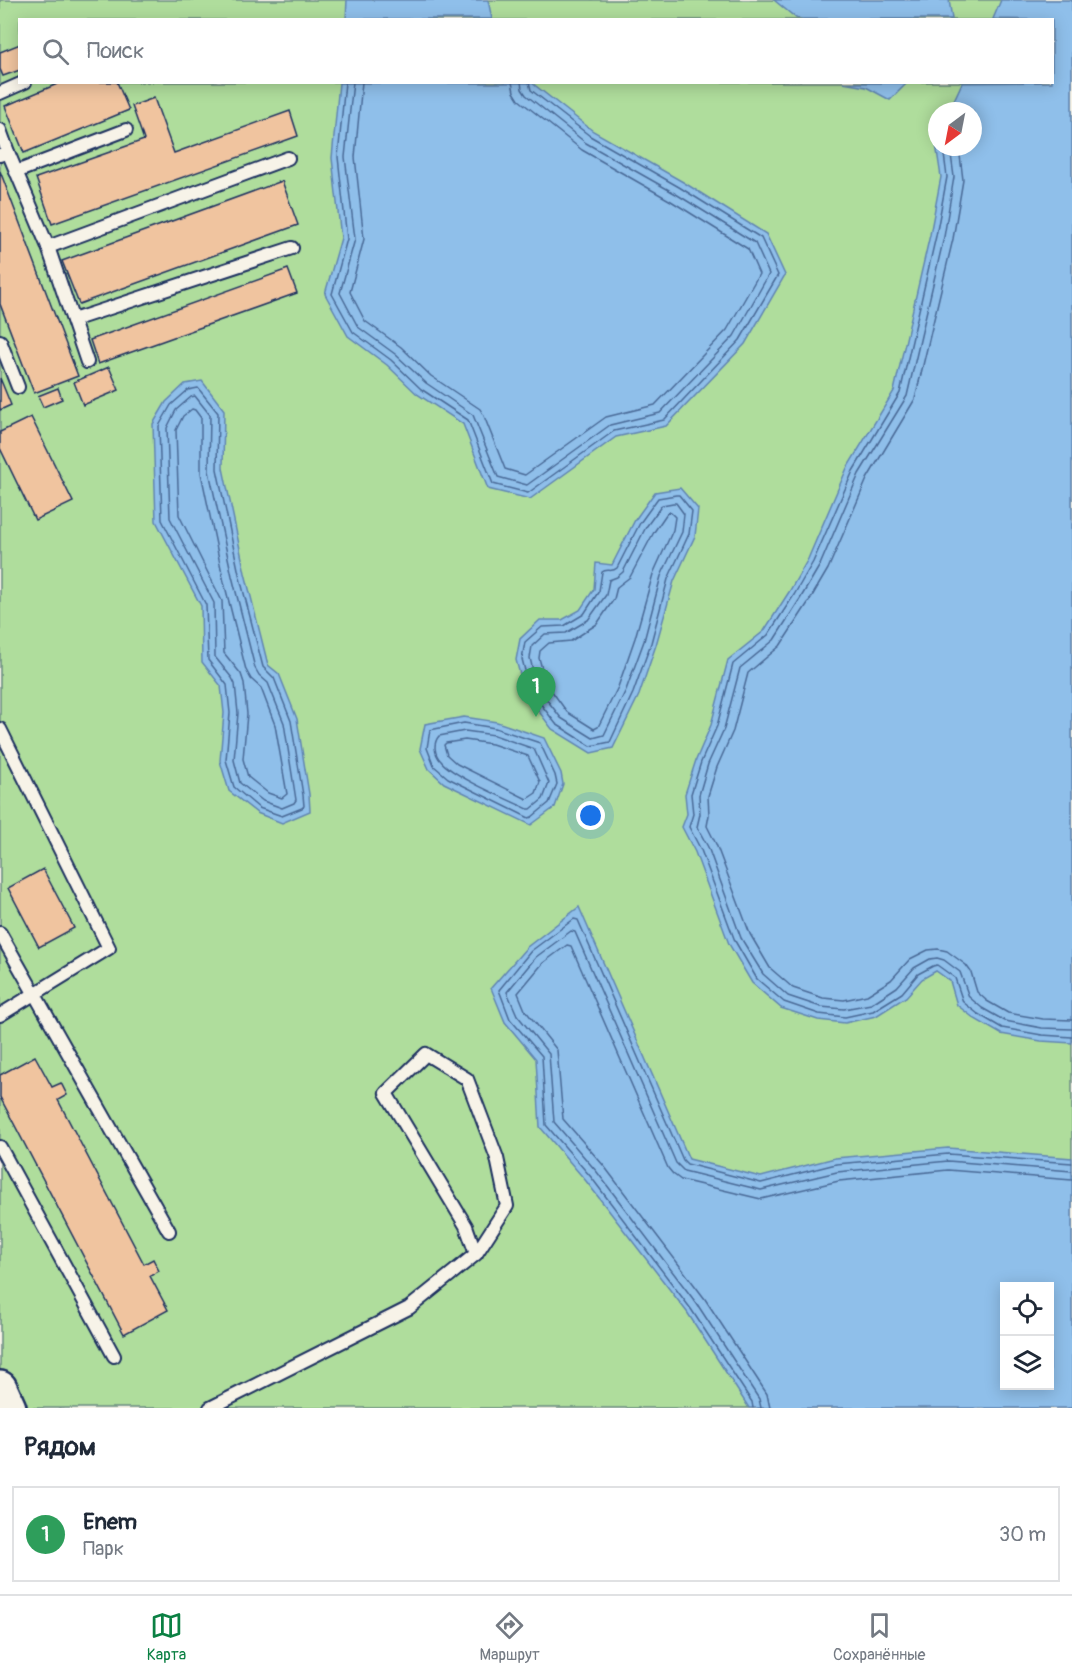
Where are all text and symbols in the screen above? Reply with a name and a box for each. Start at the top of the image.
search box [18,18,1054,84]
icon: search [39,35,72,68]
text: Поиск [87,37,144,65]
north arrow [928,102,982,156]
pin: 1 [516,668,556,717]
your location [576,801,605,830]
map controls [1000,1282,1054,1390]
button: locate [1000,1282,1054,1336]
button: layers [1000,1336,1054,1390]
text: Рядом [24,1431,96,1463]
text: Enem [83,1508,137,1536]
text: 1 [42,1522,49,1547]
text: 30 m [999,1522,1046,1547]
text: Парк [83,1536,124,1561]
tab: Карта [147,1609,186,1665]
tab: Маршрут [480,1609,540,1665]
tab: Сохранённые [833,1609,925,1665]

